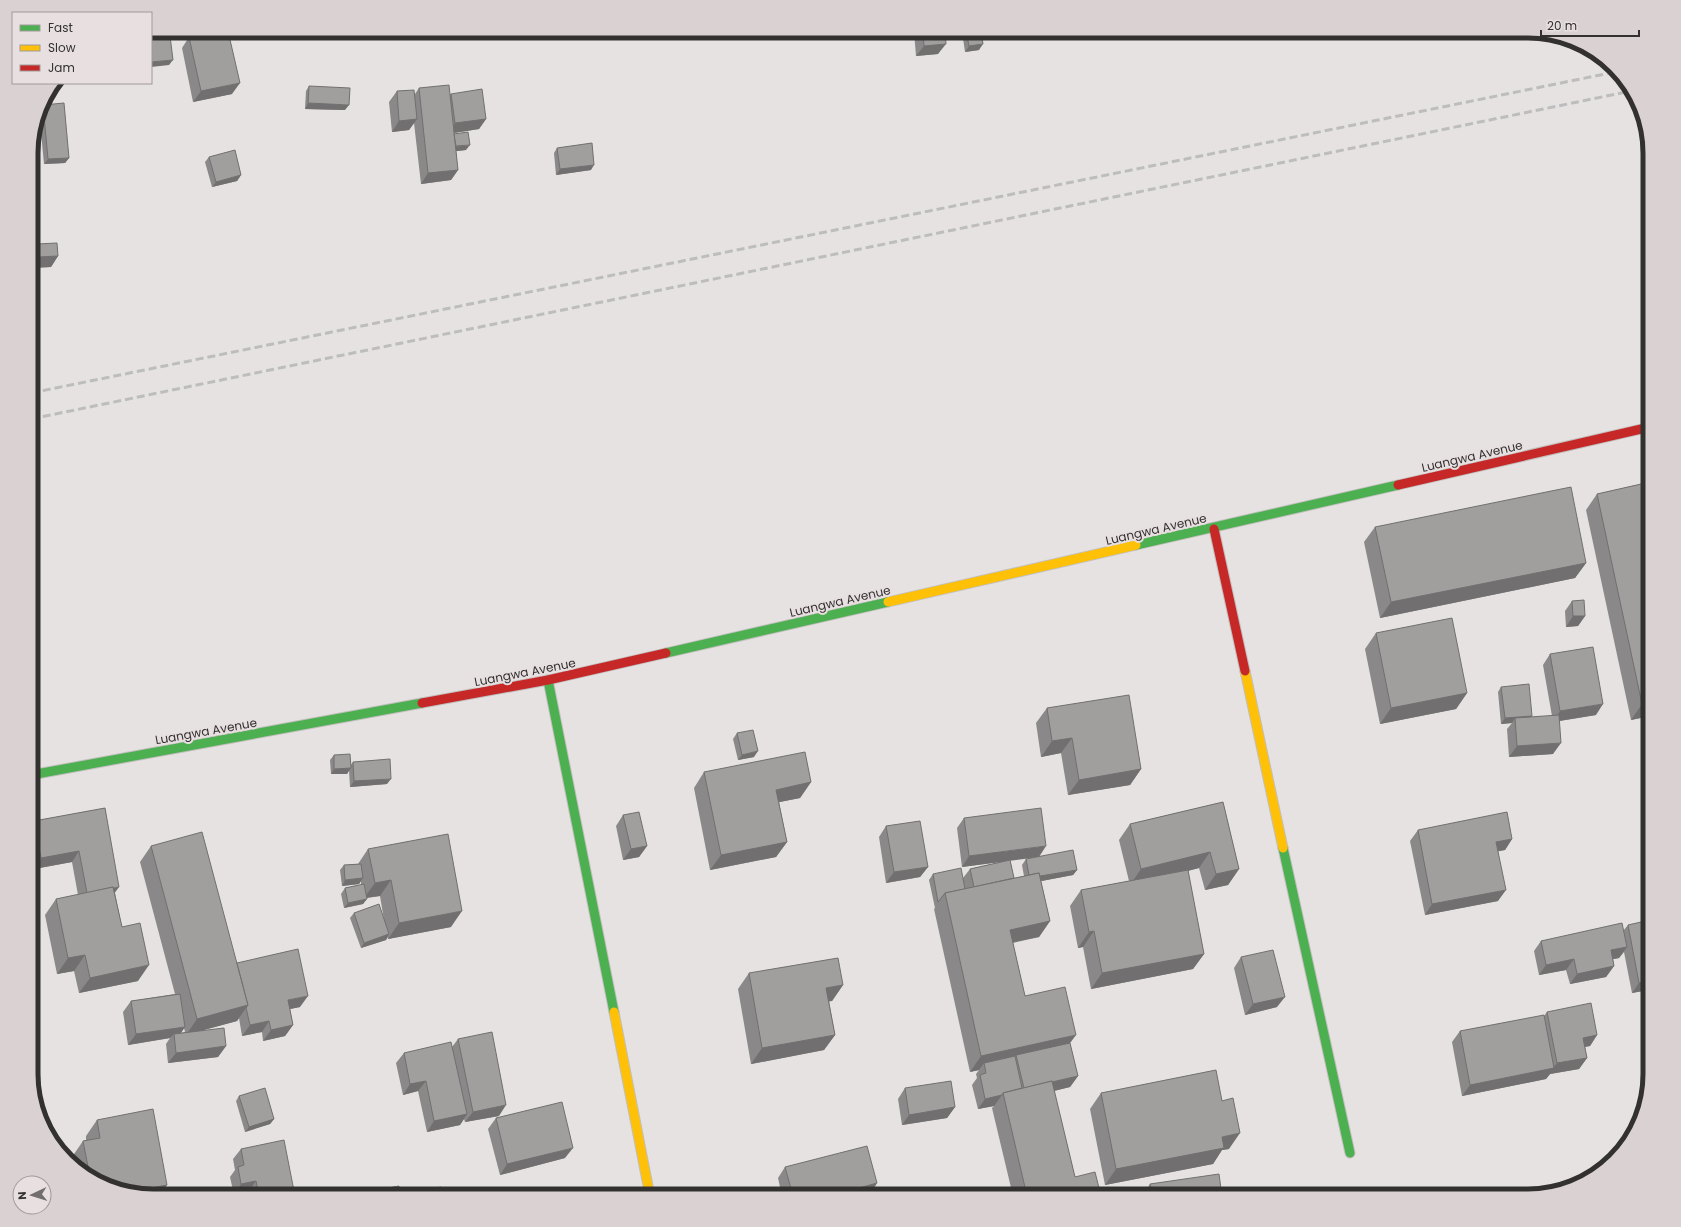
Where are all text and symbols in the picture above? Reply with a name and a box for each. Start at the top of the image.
legend [12,12,152,84]
scale bar [1541,12,1639,38]
text: 20 m [1547,17,1577,34]
text: Fast [48,19,73,36]
text: Slow [48,39,76,56]
text: Jam [48,59,75,76]
street label: Luangwa Avenue [1420,436,1524,476]
street label: Luangwa Avenue [1104,509,1208,549]
street label: Luangwa Avenue [788,581,892,621]
street label: Luangwa Avenue [473,654,577,690]
street label: Luangwa Avenue [154,714,258,748]
north arrow [12,1175,52,1215]
text: N [14,1191,30,1200]

